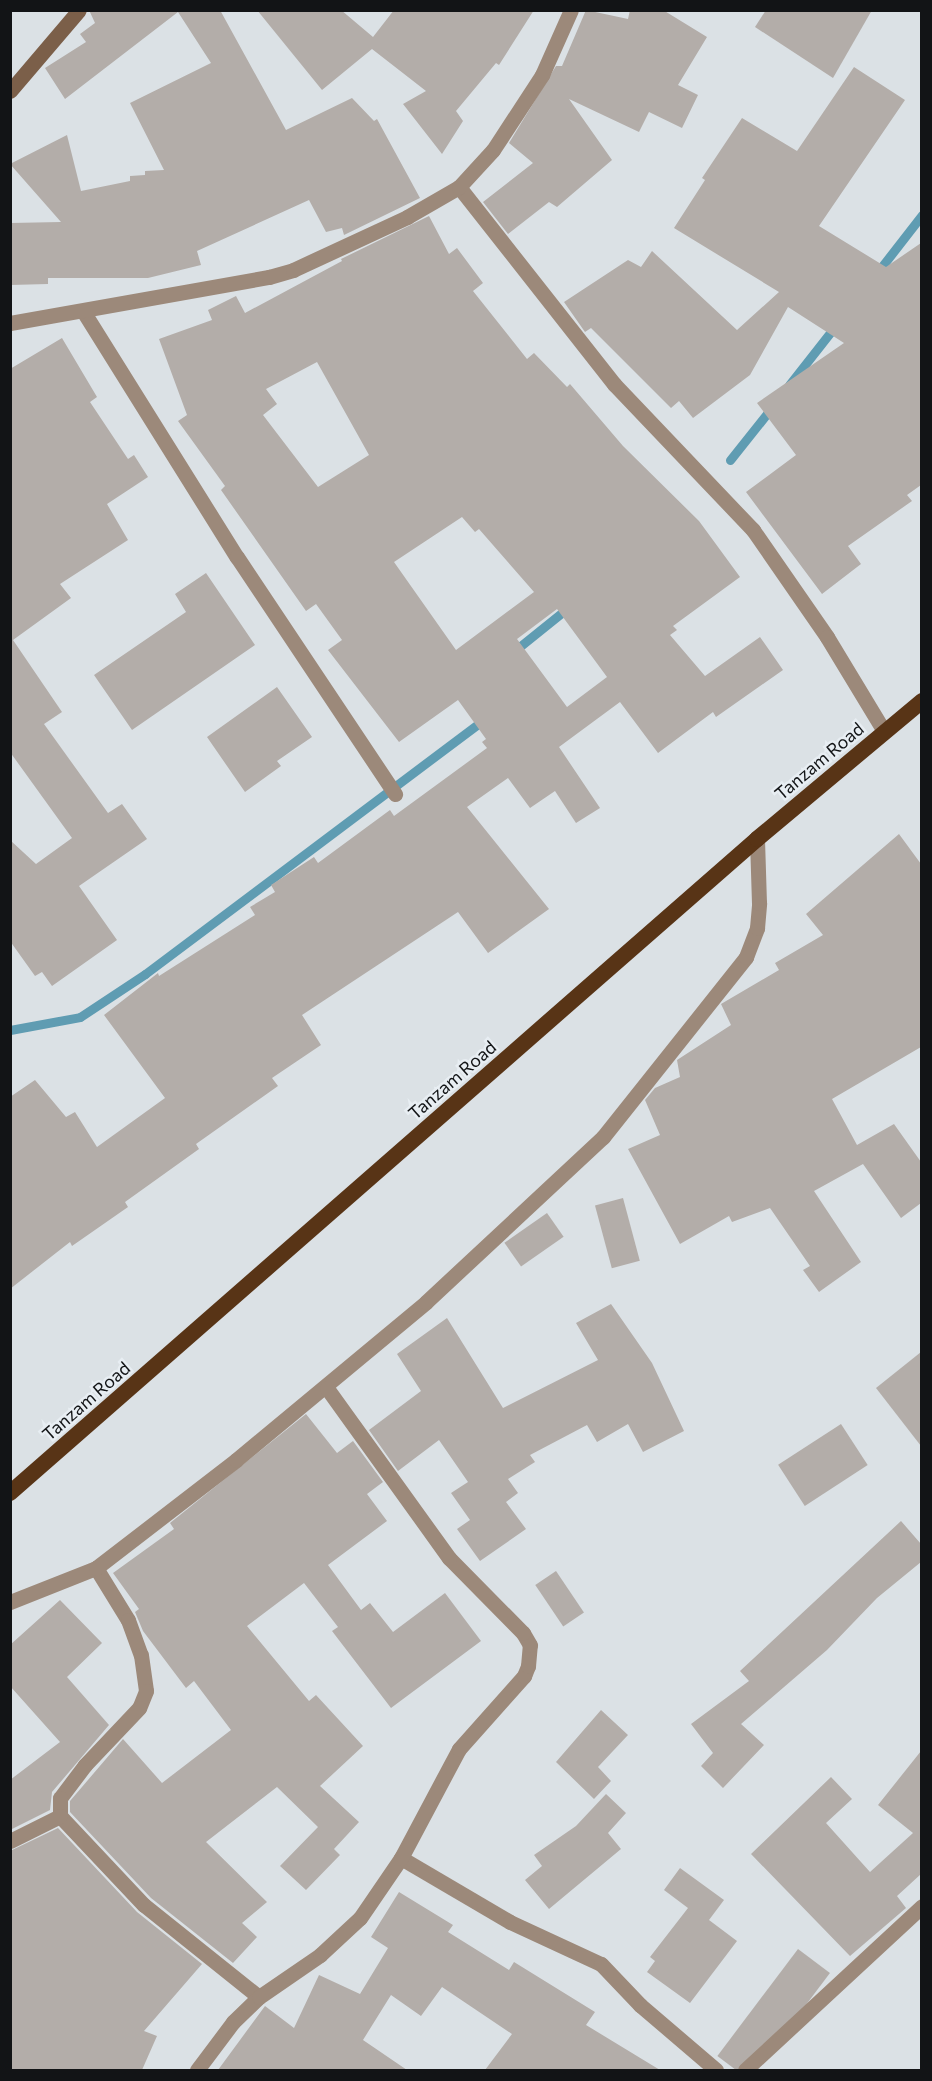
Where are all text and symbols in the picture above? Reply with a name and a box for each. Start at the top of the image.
street label: Tanzam Road [770,718,868,804]
street label: Tanzam Road [404,1036,500,1124]
street label: Tanzam Road [38,1357,134,1445]

